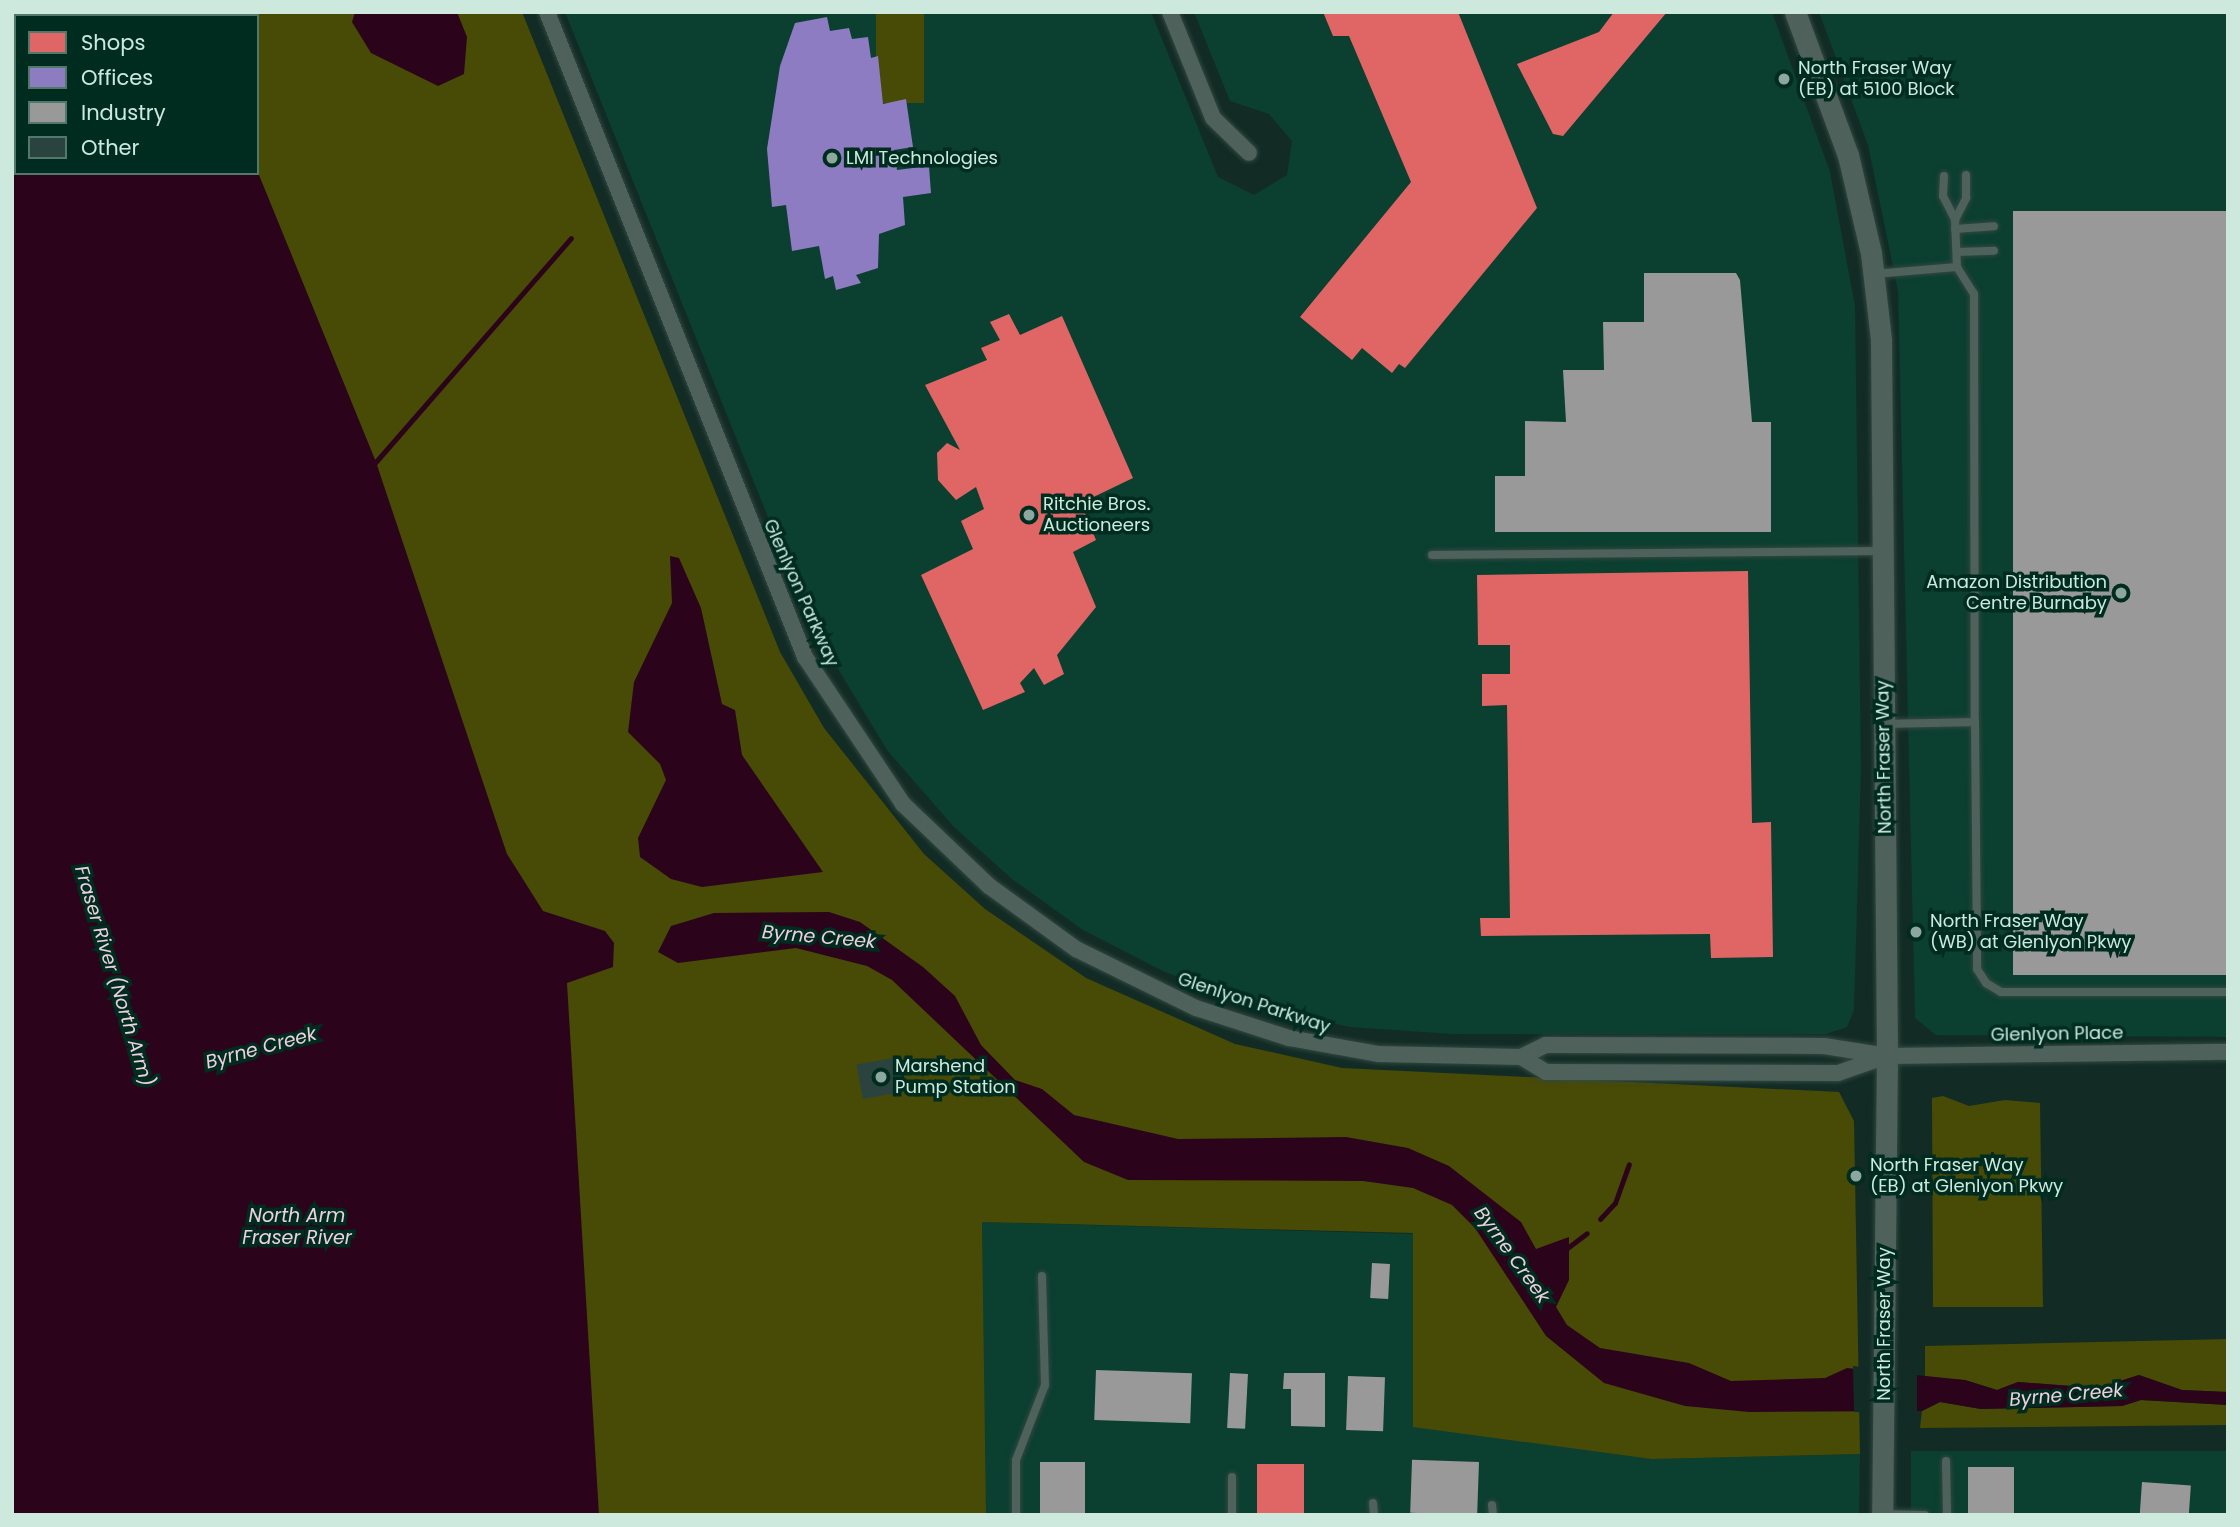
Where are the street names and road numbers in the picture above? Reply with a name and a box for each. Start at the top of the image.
street label: Glenlyon Parkway [759,516,843,670]
street label: North Fraser Way [1872,680,1896,834]
street label: Glenlyon Parkway [1175,968,1333,1038]
street label: Glenlyon Place [1991,1022,2123,1046]
street label: North Fraser Way [1873,1247,1895,1401]

